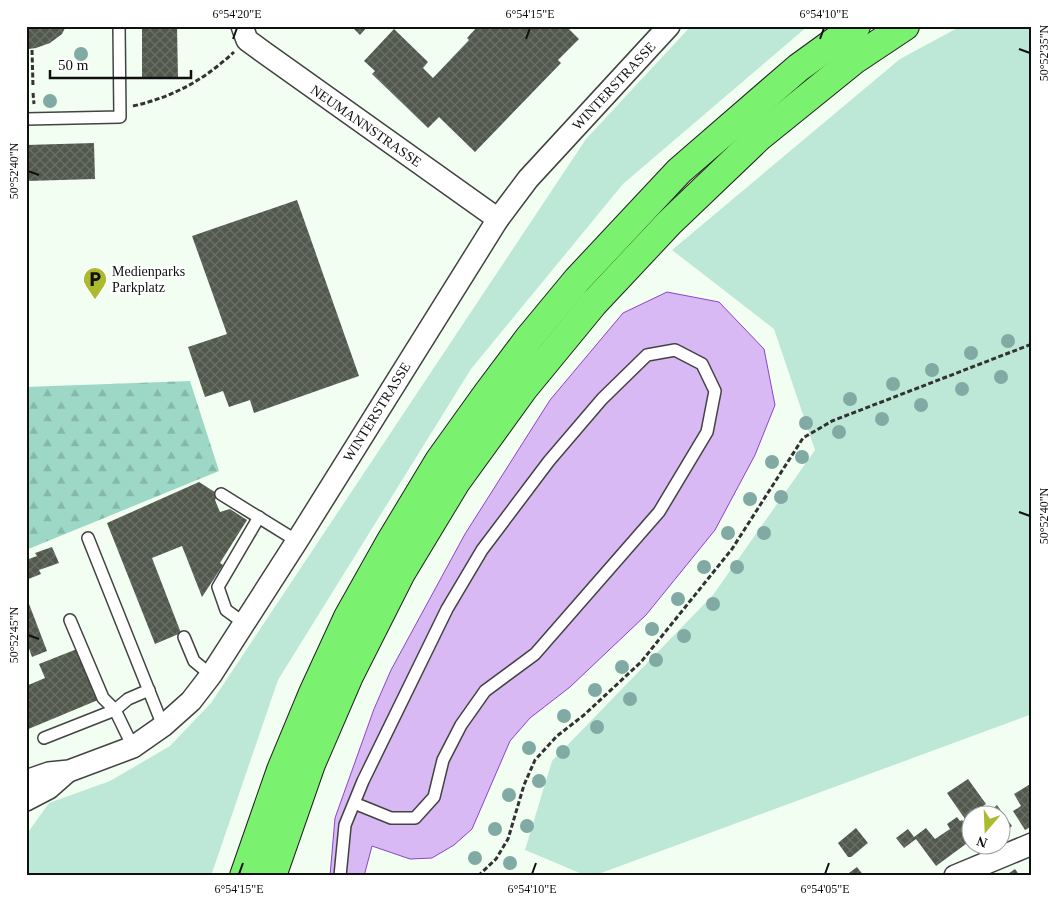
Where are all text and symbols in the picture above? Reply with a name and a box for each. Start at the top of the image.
text: 6°54'20"E [212,7,262,21]
text: 6°54'15"E [505,7,555,21]
text: 6°54'10"E [799,7,849,21]
text: 50°52'35"N [1037,24,1051,81]
street label: WINTERSTRASSE [570,39,658,133]
scale bar [50,48,191,80]
text: 50 m [58,57,89,73]
street label: NEUMANNSTRASSE [308,82,424,170]
text: 50°52'40"N [7,142,21,199]
place label: Medienparks Parkplatz [112,264,185,295]
parking icon: Medienparks Parkplatz [82,266,108,300]
street label: WINTERSTRASSE [340,360,414,464]
text: 50°52'40"N [1037,487,1051,544]
text: 50°52'45"N [7,606,21,663]
north arrow [960,804,1010,854]
text: N [975,833,989,851]
text: 6°54'15"E [214,882,264,896]
text: 6°54'10"E [507,882,557,896]
text: 6°54'05"E [800,882,850,896]

